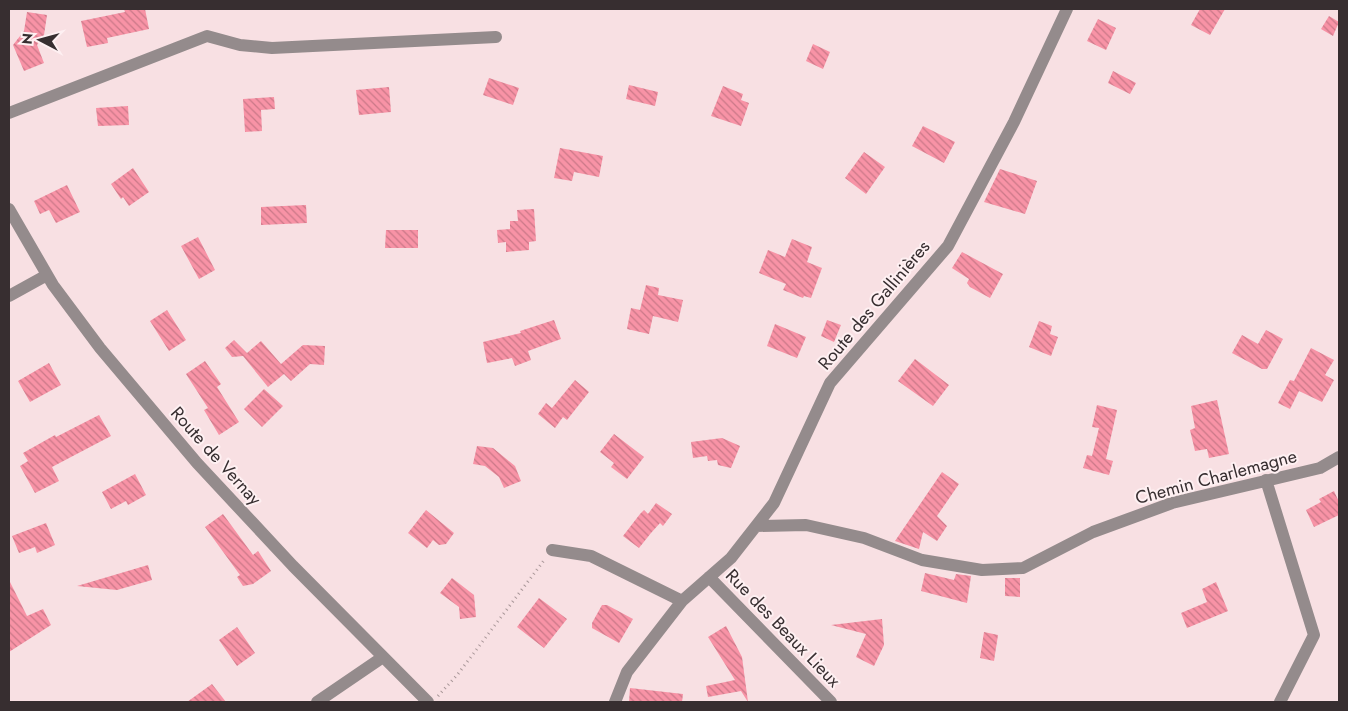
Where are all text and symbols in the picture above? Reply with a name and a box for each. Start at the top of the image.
north arrow [15,15,65,65]
text: N [17,32,38,45]
street label: Route des Gallinières [812,235,936,375]
street label: Route de Vernay [164,401,268,511]
street label: Chemin Charlemagne [1132,443,1300,511]
street label: Rue des Beaux Lieux [720,563,847,693]

